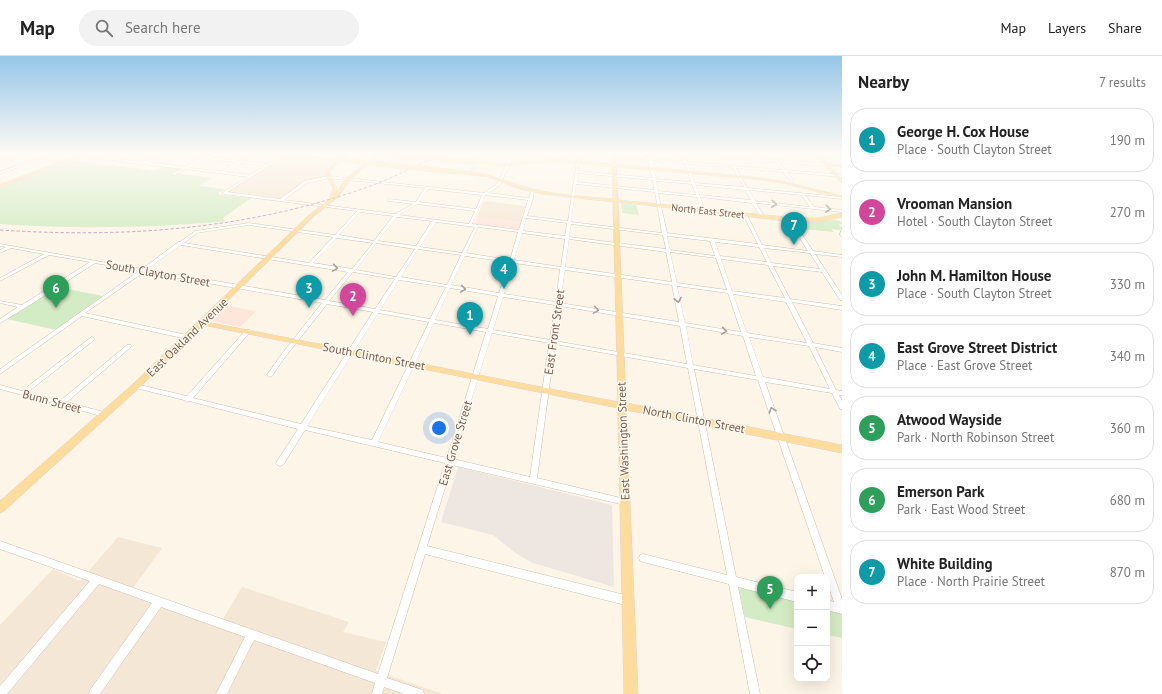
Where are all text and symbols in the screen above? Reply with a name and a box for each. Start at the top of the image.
search box [79,10,359,46]
text: Map [20,16,55,40]
icon: search [93,17,115,39]
text: Search here [125,18,201,37]
text: Map [1000,19,1026,37]
text: Layers [1048,19,1086,37]
text: Share [1108,19,1142,37]
text: Nearby [858,71,909,93]
text: 7 results [1099,74,1146,91]
text: George H. Cox House [897,122,1029,141]
text: 1 [868,132,876,149]
text: 190 m [1110,132,1145,149]
text: Place · South Clayton Street [897,141,1052,158]
text: Vrooman Mansion [897,194,1012,213]
one-way arrow [771,199,777,208]
street label: North East Street [671,201,746,221]
text: 2 [868,204,876,221]
text: 270 m [1110,204,1145,221]
one-way arrow [824,205,831,214]
pin: 7 [781,212,807,245]
text: Hotel · South Clayton Street [897,213,1052,230]
street label: South Clayton Street [105,256,211,290]
pin: 4 [491,256,517,289]
one-way arrow [332,263,338,272]
text: John M. Hamilton House [897,266,1051,285]
pin: 6 [43,275,69,308]
pin: 3 [296,275,322,308]
text: 3 [868,276,876,293]
text: 330 m [1110,276,1145,293]
pin: 2 [340,283,366,316]
one-way arrow [460,284,466,293]
text: Place · South Clayton Street [897,285,1052,302]
street label: East Front Street [541,288,567,376]
street label: East Oakland Avenue [143,294,231,380]
one-way arrow [673,297,681,303]
pin: 1 [457,302,483,335]
one-way arrow [593,305,599,314]
one-way arrow [721,326,728,335]
text: East Grove Street District [897,338,1057,357]
street label: South Clinton Street [322,339,426,373]
text: 4 [868,348,876,365]
text: 340 m [1110,348,1145,365]
text: Place · East Grove Street [897,357,1032,374]
street label: East Washington Street [613,382,633,500]
street label: Bunn Street [21,386,83,416]
street label: East Grove Street [435,399,475,487]
street label: North Clinton Street [642,402,746,436]
one-way arrow [768,407,776,414]
text: Atwood Wayside [897,410,1002,429]
your location [429,418,449,438]
text: 5 [868,420,876,437]
text: 360 m [1110,420,1145,437]
text: Park · North Robinson Street [897,429,1054,446]
text: Emerson Park [897,482,984,501]
text: 6 [868,492,876,509]
text: 680 m [1110,492,1145,509]
text: Park · East Wood Street [897,501,1025,518]
text: White Building [897,554,992,573]
text: 7 [868,564,876,581]
text: 870 m [1110,564,1145,581]
text: Place · North Prairie Street [897,573,1045,590]
map controls [794,574,830,682]
button: + [794,574,830,610]
pin: 5 [757,576,783,609]
button: − [794,610,830,646]
button: locate [794,646,830,682]

